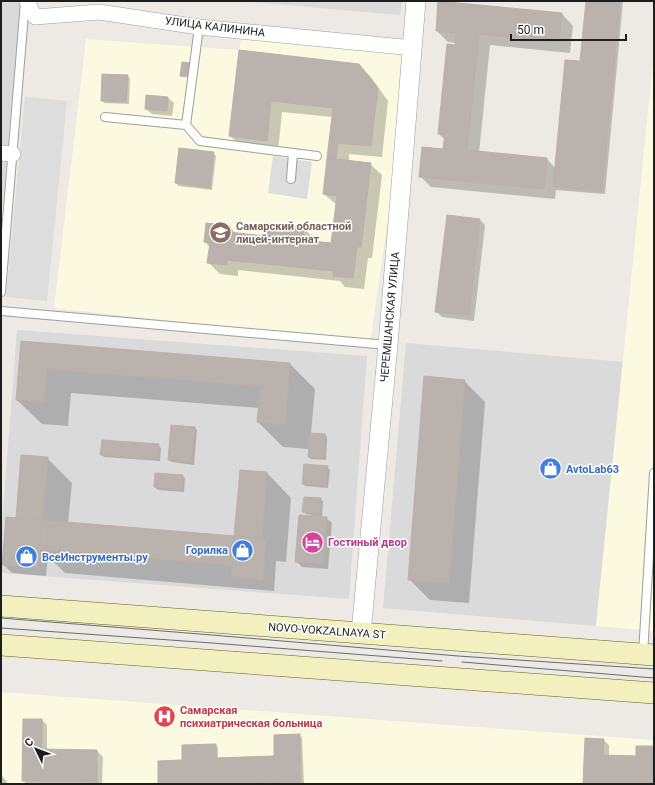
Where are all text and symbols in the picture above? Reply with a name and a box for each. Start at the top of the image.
street label: УЛИЦА КАЛИНИНА [164,14,267,40]
scale bar [511,16,626,42]
text: 50 m [517,23,544,37]
school or university icon: Самарский областной лицей-интернат [208,219,234,245]
place label: Самарский областной лицей-интернат [236,220,351,246]
street label: ЧЕРЕМШАНСКАЯ УЛИЦА [378,250,402,383]
shop icon: AvtoLab63 [537,456,563,482]
place label: AvtoLab63 [566,463,619,476]
hotel icon: Гостиный двор [300,529,326,555]
place label: Гостиный двор [328,536,407,549]
shop icon: Горилка [230,537,256,563]
shop icon: ВсеИнструменты.ру [13,544,39,570]
place label: Горилка [186,544,228,557]
place label: ВсеИнструменты.ру [42,551,148,564]
street label: NOVO-VOKZALNAYA ST [268,620,387,642]
hospital icon: Самарская психиатрическая больница [151,703,177,729]
place label: Самарская психиатрическая больница [180,704,323,730]
north arrow [16,729,56,769]
text: С [22,735,36,750]

